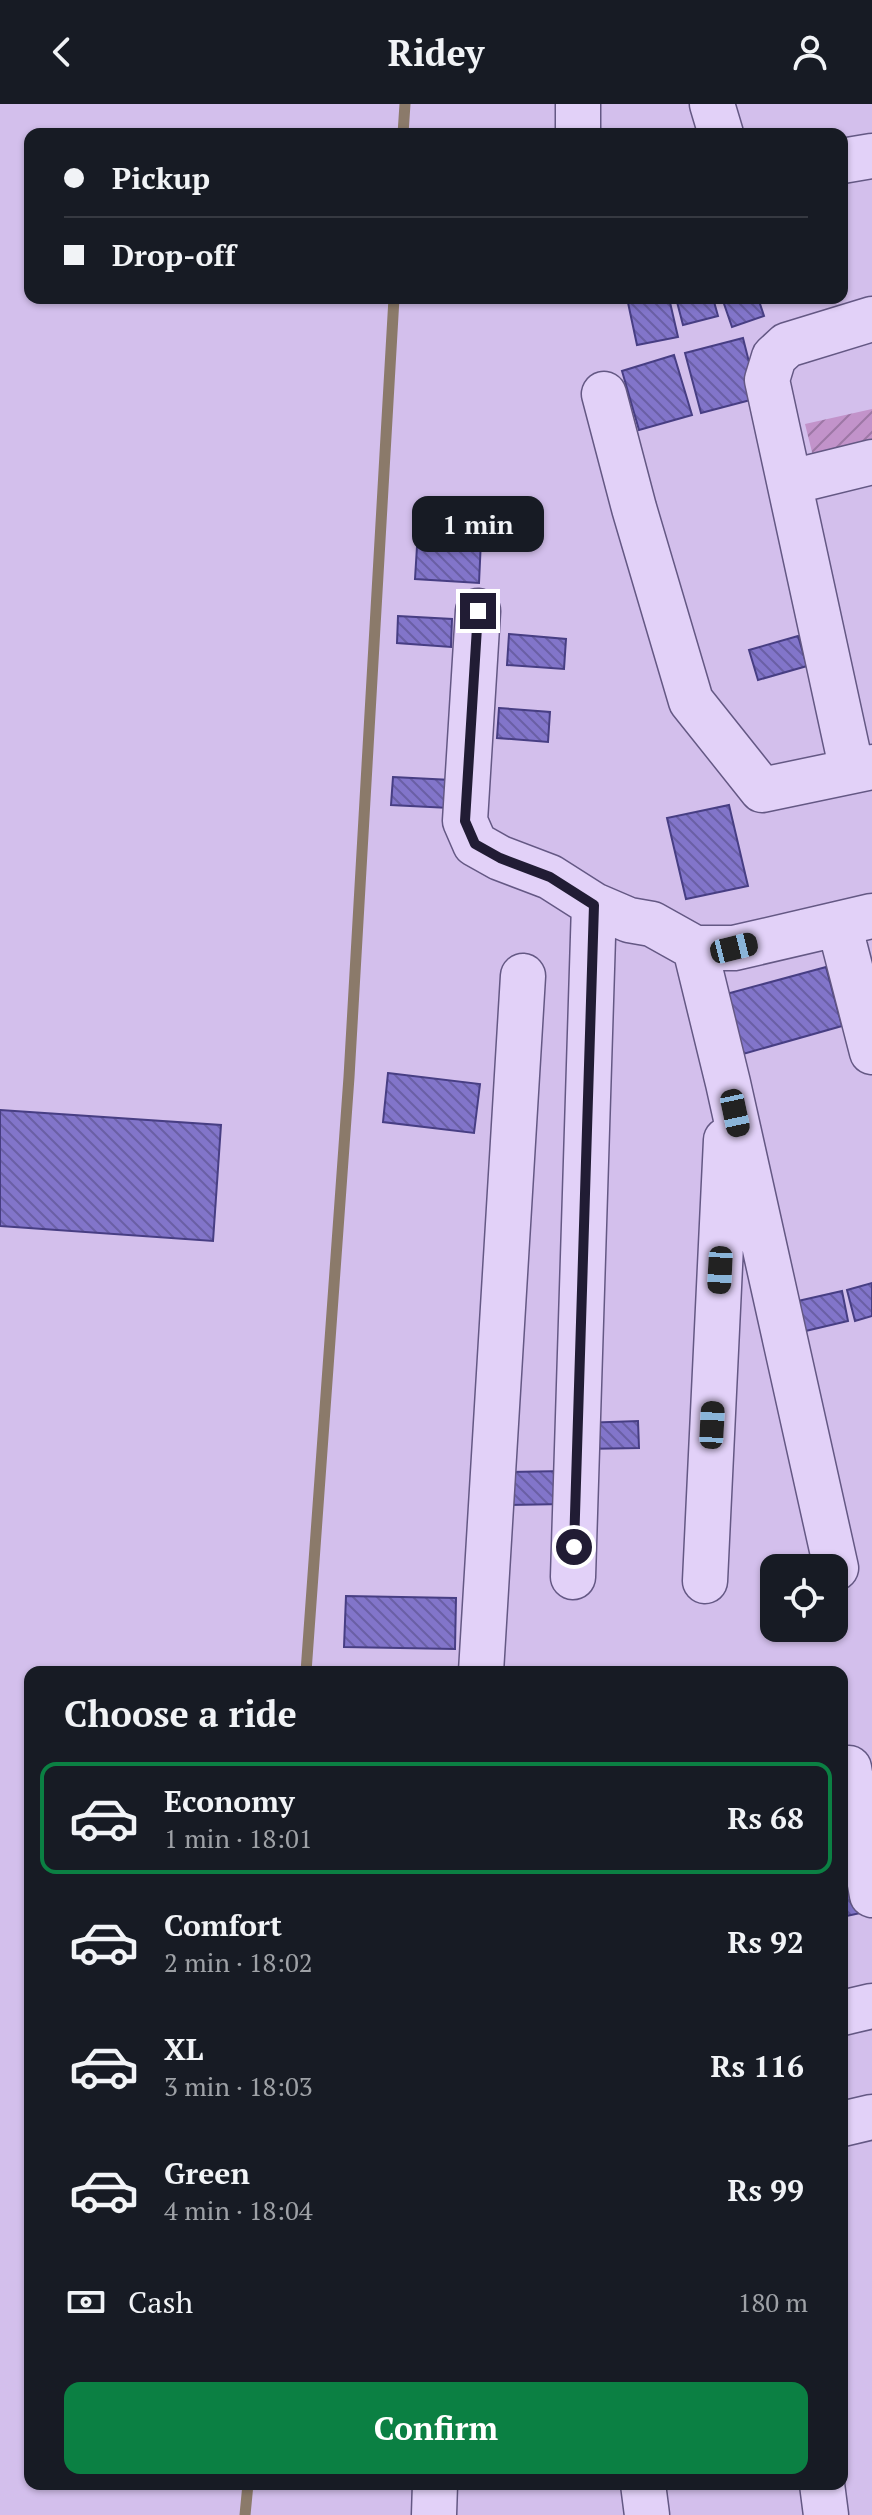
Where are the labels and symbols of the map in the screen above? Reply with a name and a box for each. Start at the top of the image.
callout: 1 min [412,495,544,551]
route end [460,593,496,629]
car [708,931,760,965]
car [718,1087,752,1139]
car [707,1245,733,1295]
car [699,1400,725,1450]
route start [556,1529,592,1565]

